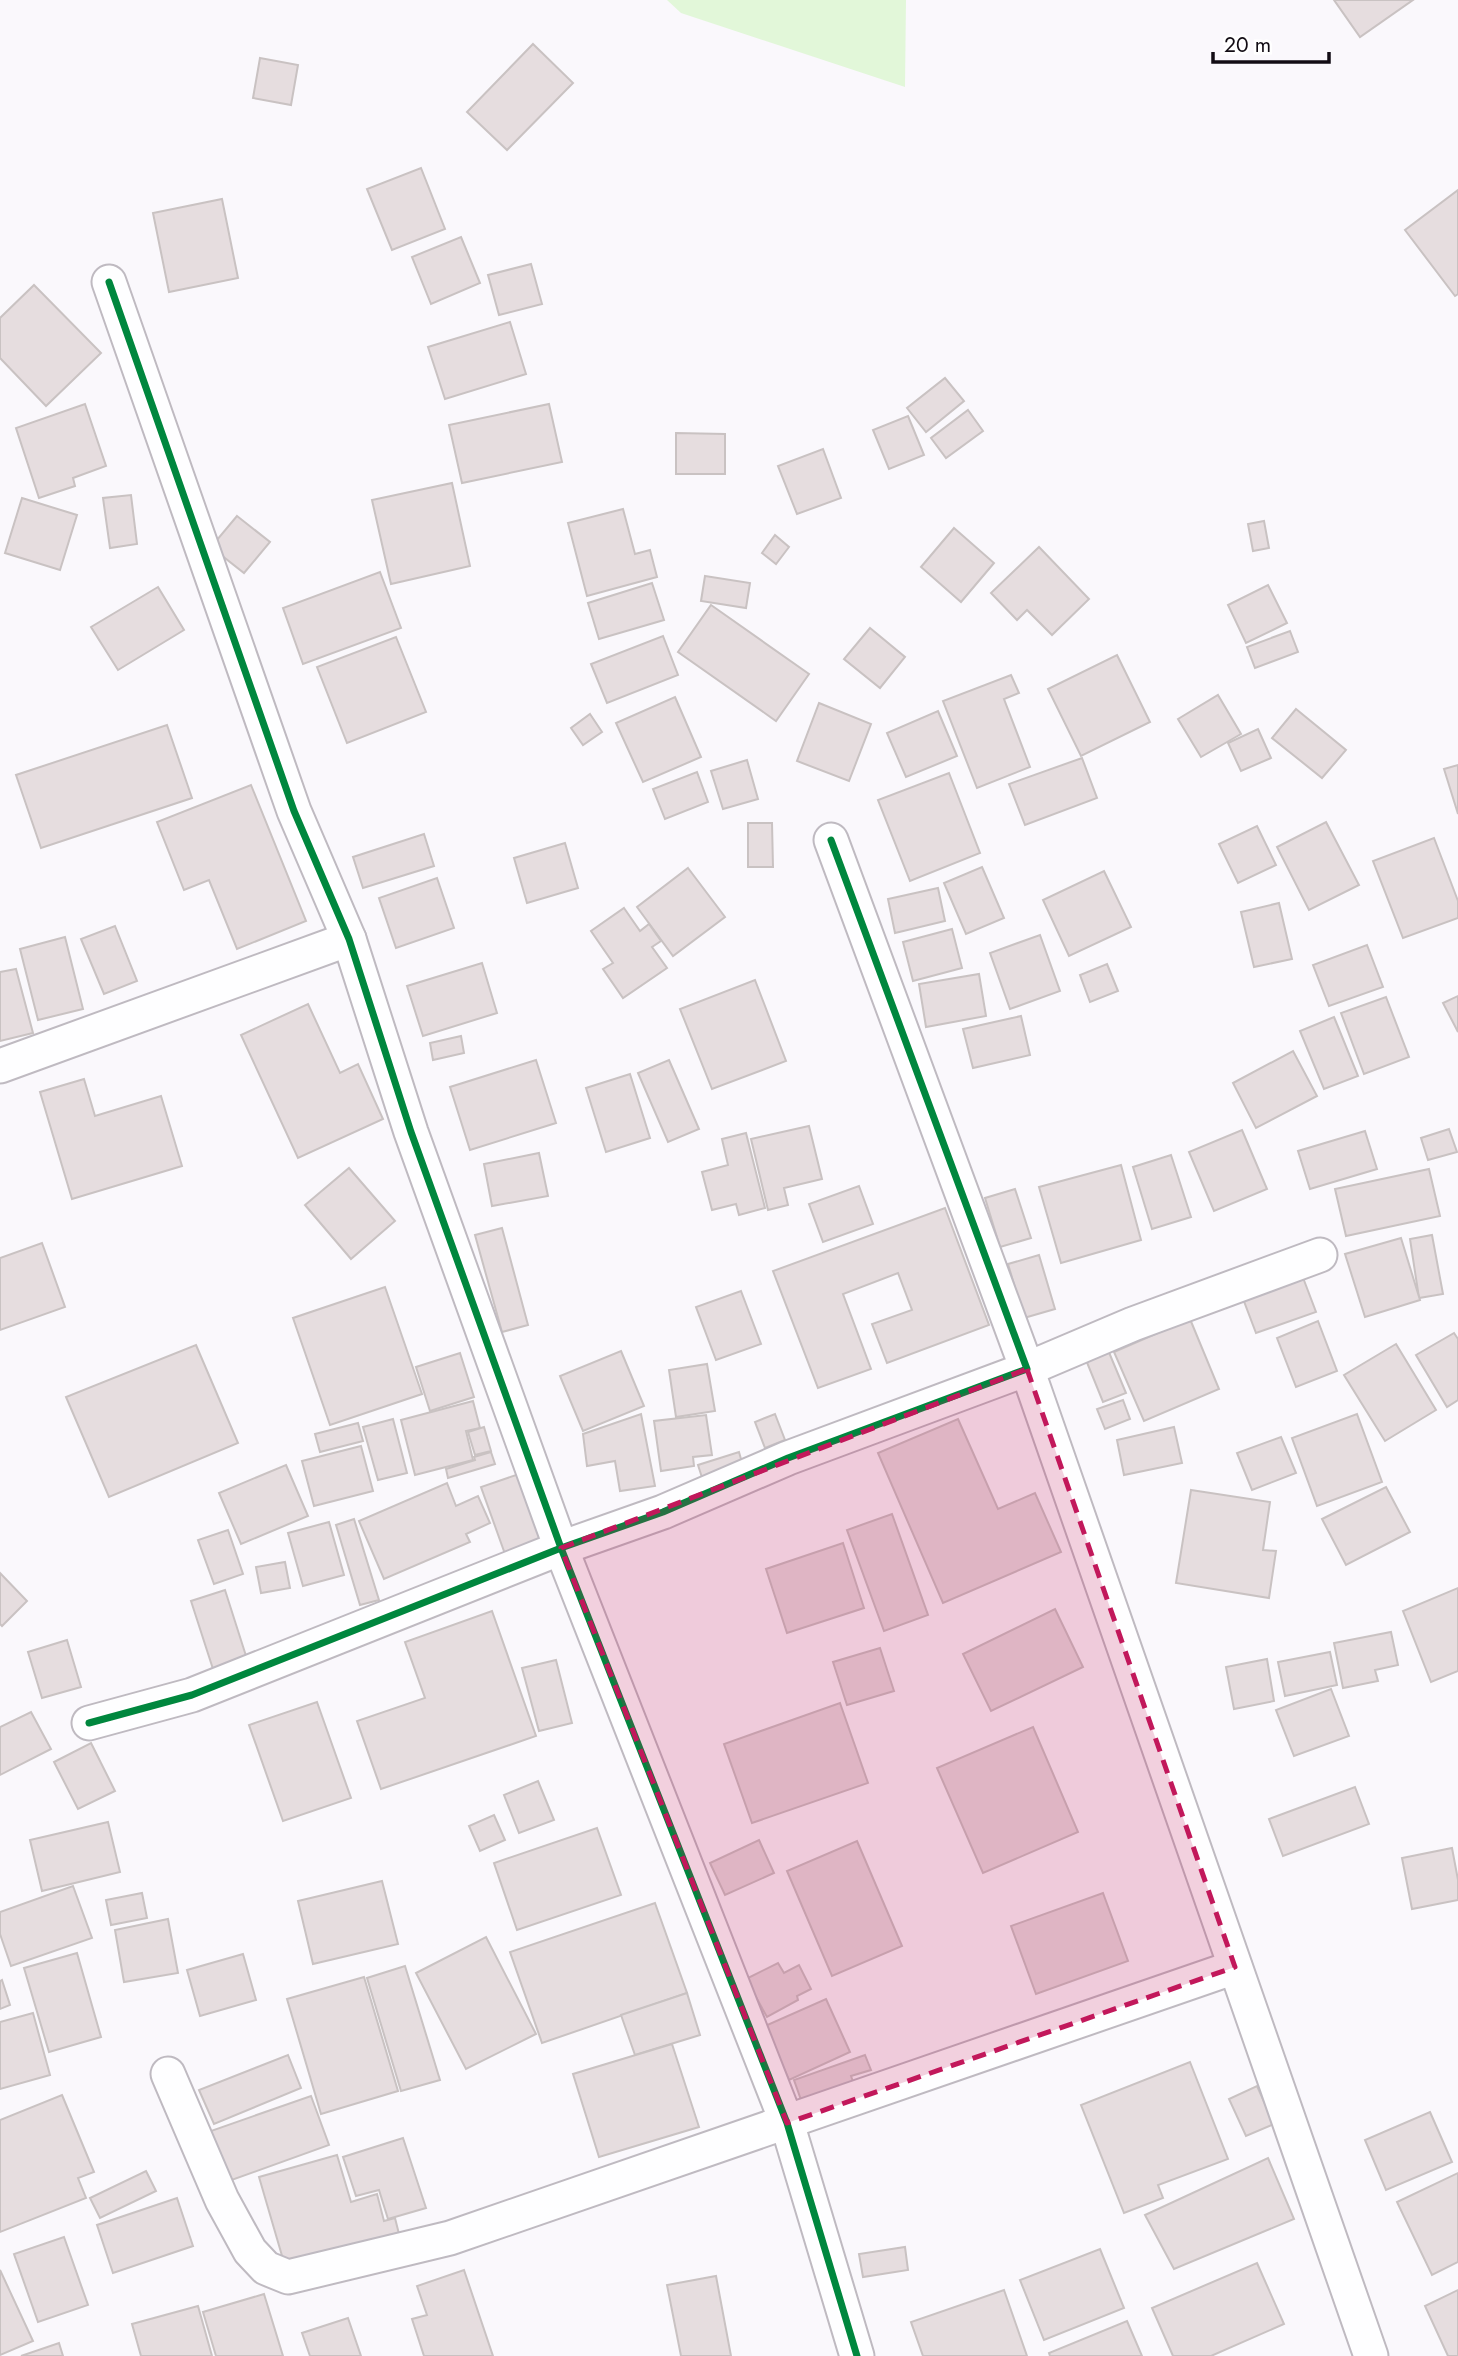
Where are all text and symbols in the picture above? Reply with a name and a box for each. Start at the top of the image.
scale bar [1213,21,1328,65]
text: 20 m [1224,30,1271,60]

